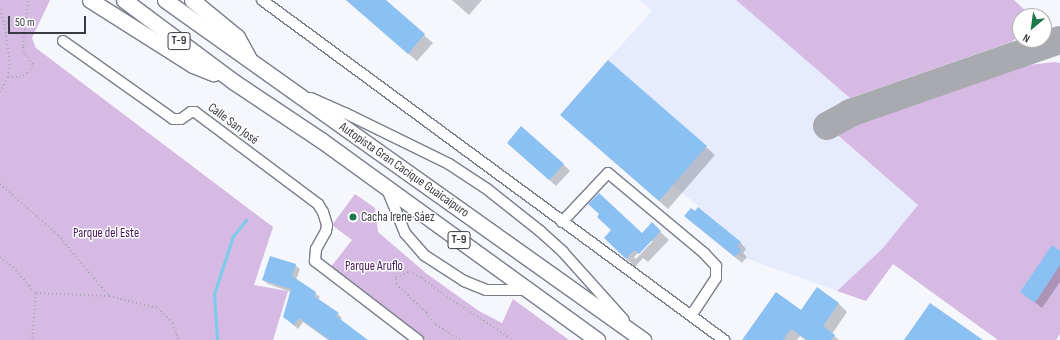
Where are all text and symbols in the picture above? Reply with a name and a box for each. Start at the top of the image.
scale bar [10,8,88,34]
north arrow [1012,8,1052,48]
text: 50 m [15,15,35,30]
road number: T-9 [167,31,191,51]
text: N [1021,31,1032,45]
street label: Calle San José [205,100,261,148]
street label: Autopista Gran Cacique Guaicaipuro [336,119,472,221]
place label: Cacha Irene Sáez [361,209,435,225]
marker: Cacha Irene Sáez [348,212,358,222]
park label: Parque del Este [73,225,139,241]
road number: T-9 [447,230,471,250]
park label: Parque Aruflo [345,258,403,274]

